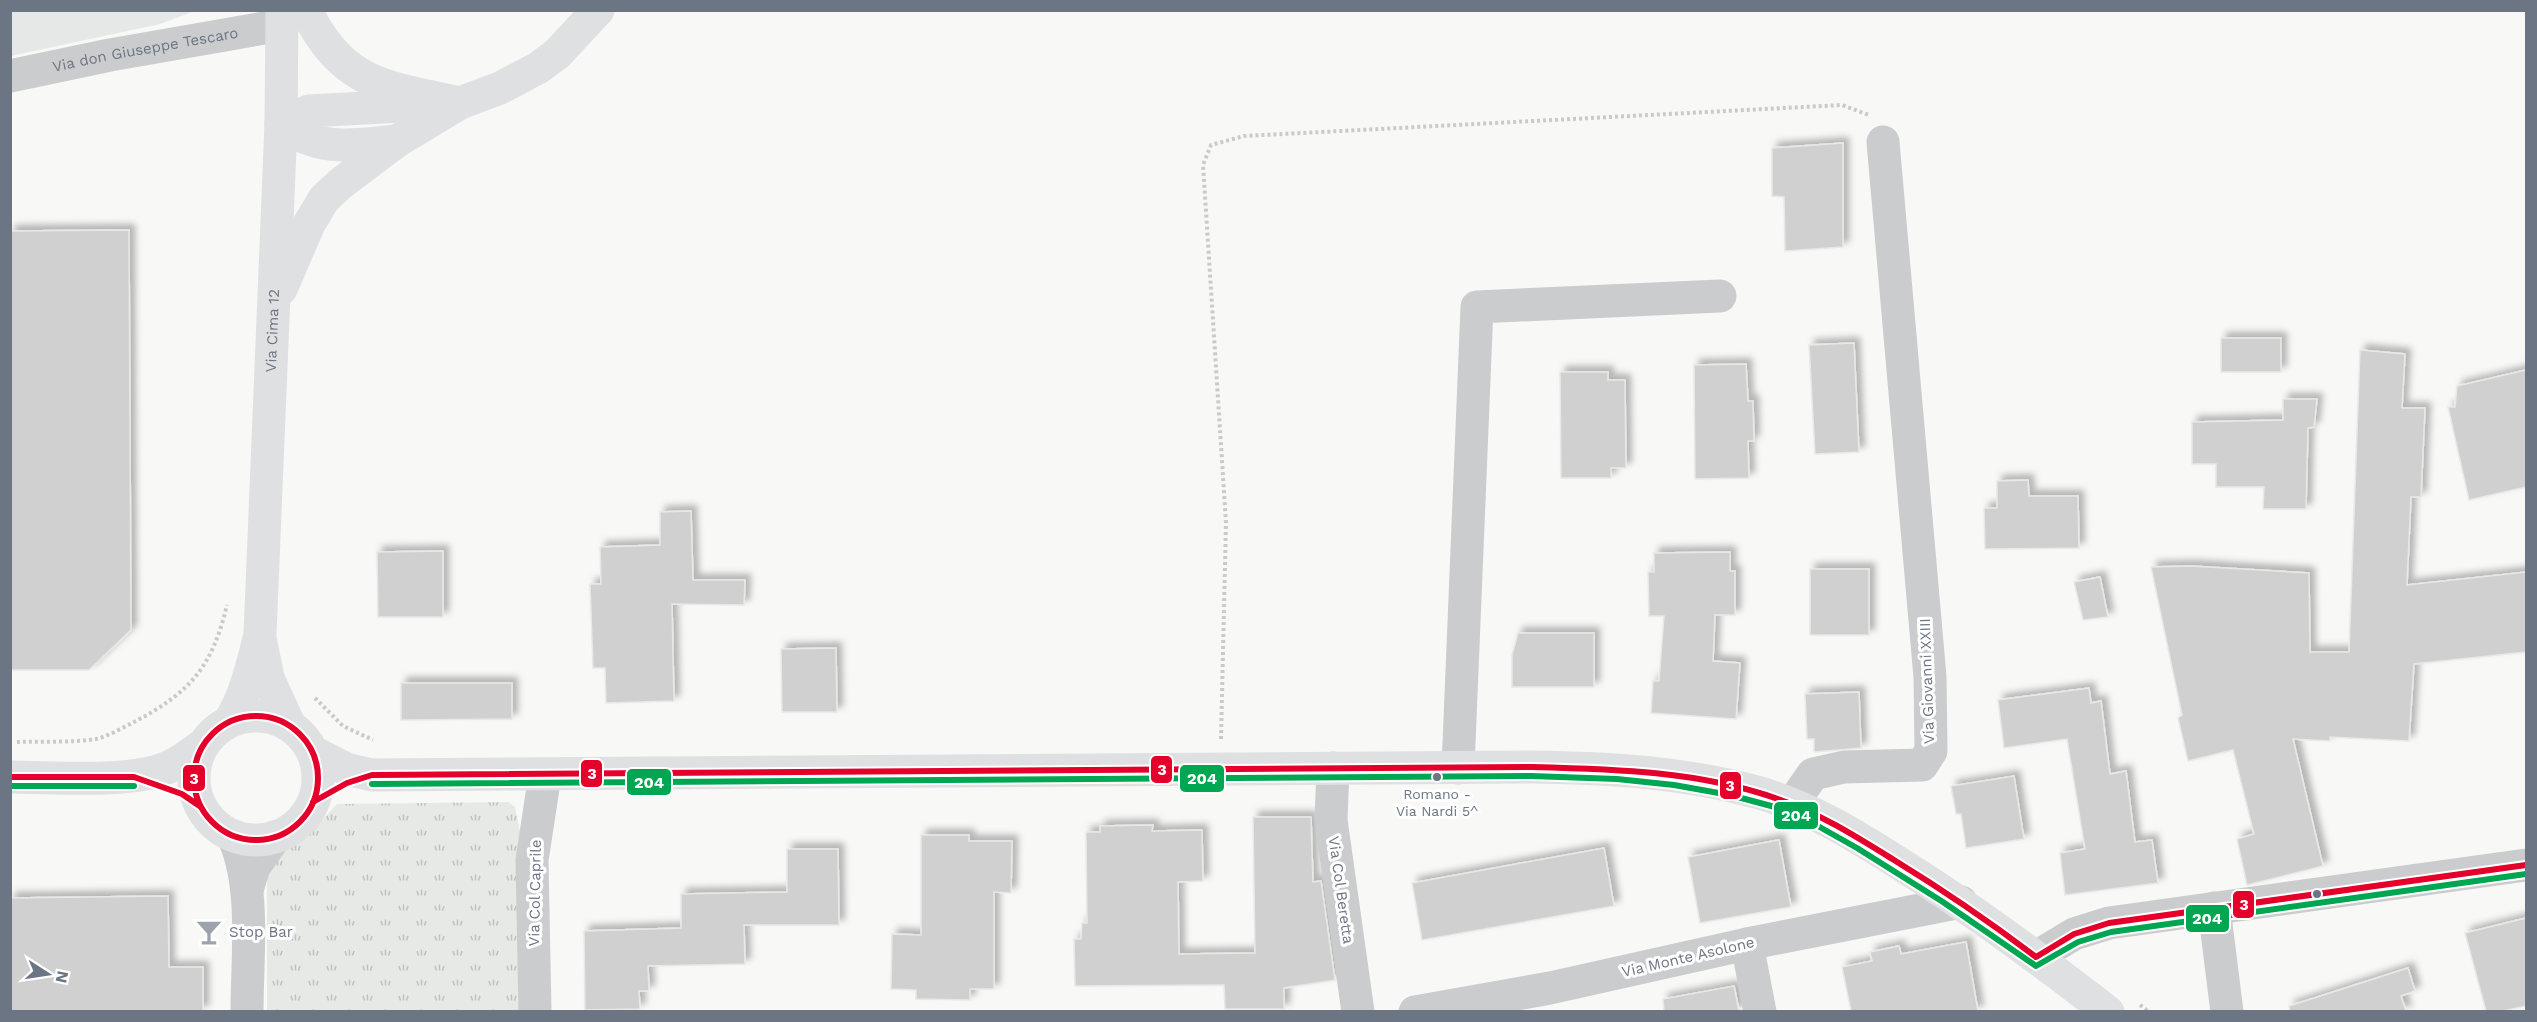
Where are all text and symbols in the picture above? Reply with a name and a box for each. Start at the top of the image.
street label: Via don Giuseppe Tescaro [51,24,240,76]
street label: Via Cima 12 [262,289,283,373]
street label: Via Giovanni XXIII [1916,618,1938,744]
line badge: 3 [1150,755,1173,784]
line badge: 3 [580,759,603,788]
text: 3 [1157,760,1167,779]
line badge: 3 [182,764,206,792]
text: 3 [587,764,597,783]
line badge: 204 [1179,764,1225,793]
line badge: 204 [626,768,672,796]
text: 3 [189,769,199,788]
text: 204 [1187,769,1217,788]
marker: Romano - Via Nardi 5^ [1431,771,1443,783]
line badge: 3 [1719,771,1742,800]
text: 204 [634,773,664,792]
text: 3 [1725,776,1735,795]
place label: Romano - Via Nardi 5^ [1396,786,1478,819]
line badge: 204 [1773,801,1819,830]
text: 204 [1781,806,1811,825]
street label: Via Col Beretta [1325,835,1358,945]
street label: Via Col Caprile [525,839,545,947]
unlabelled marker [2311,888,2323,900]
line badge: 3 [2232,890,2255,919]
text: 3 [2239,895,2249,914]
line badge: 204 [2185,904,2230,933]
text: 204 [2192,909,2222,928]
bar icon: Stop Bar [194,917,224,947]
place label: Stop Bar [229,923,293,941]
street label: Via Monte Asolone [1620,933,1756,981]
north arrow [18,944,78,1004]
text: N [52,969,73,985]

